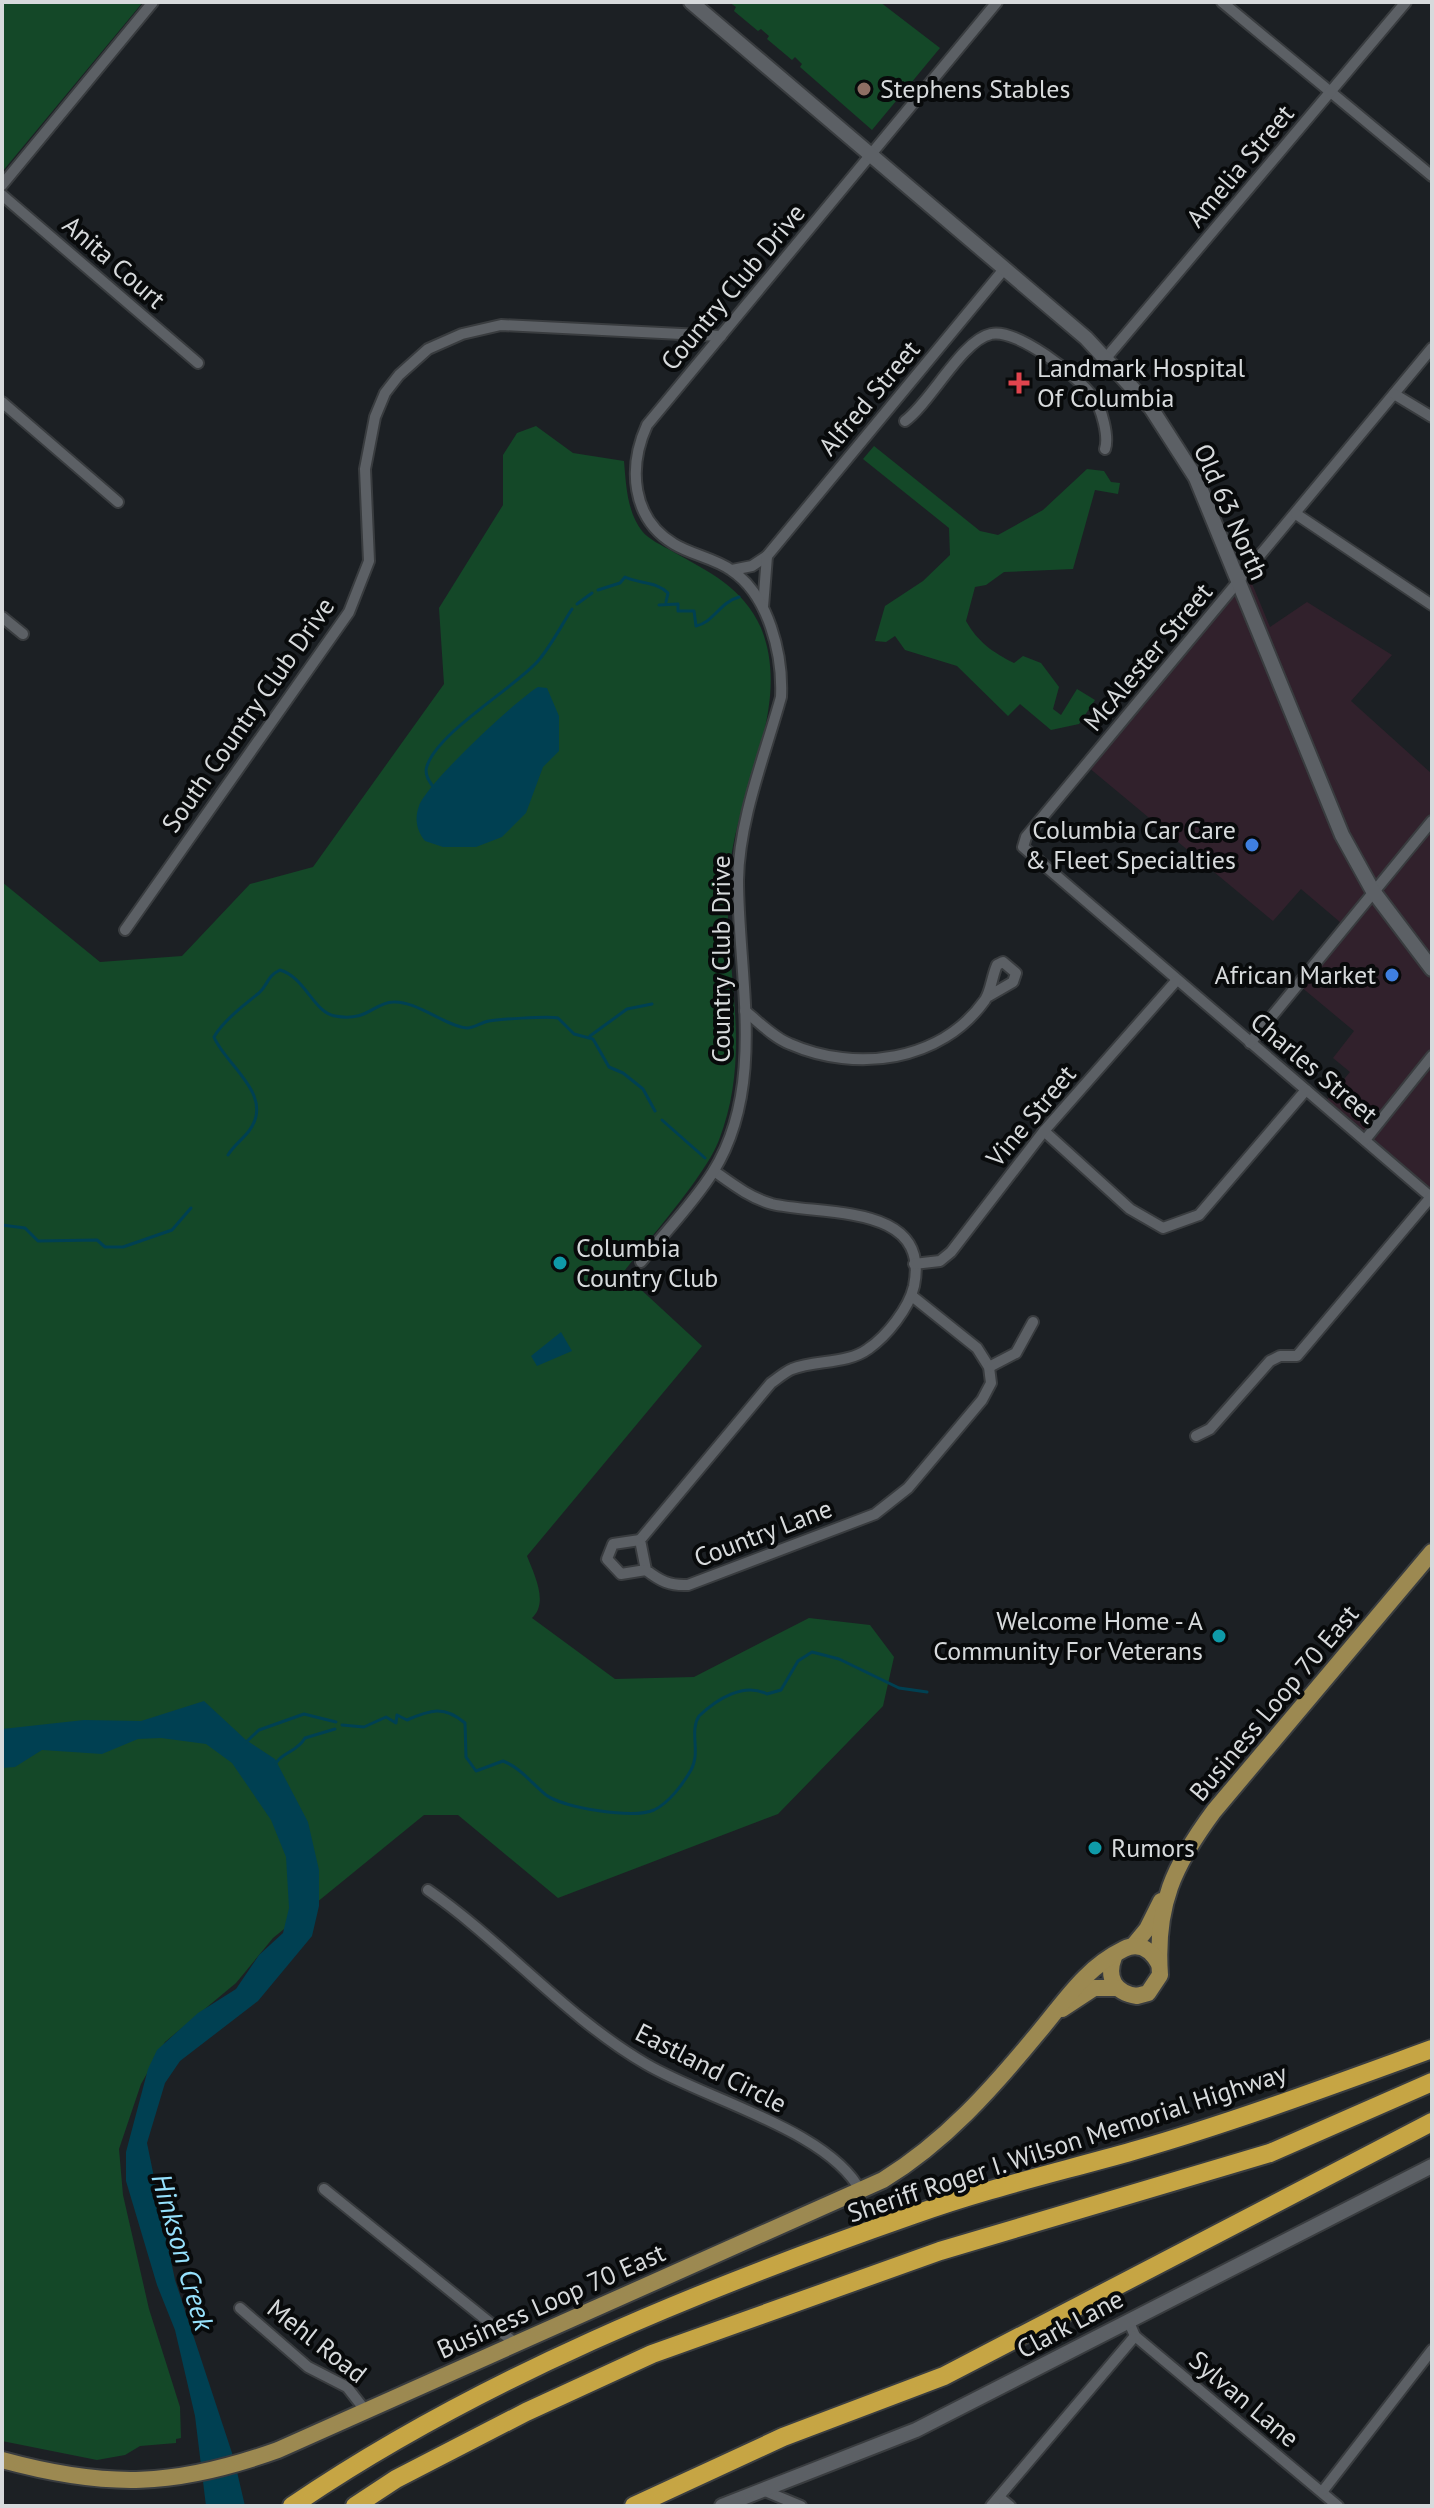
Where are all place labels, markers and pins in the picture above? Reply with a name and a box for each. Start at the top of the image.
place label: Stephens Stables [880,72,1070,105]
marker: Stephens Stables [855,80,873,98]
place label: Landmark Hospital Of Columbia [1037,351,1246,414]
marker: Landmark Hospital Of Columbia [1008,372,1030,394]
place label: Columbia Car Care & Fleet Specialties [1025,813,1236,876]
marker: Columbia Car Care & Fleet Specialties [1243,836,1261,854]
place label: African Market [1214,958,1376,991]
marker: African Market [1383,966,1401,984]
place label: Columbia Country Club [576,1231,718,1294]
marker: Columbia Country Club [551,1254,569,1272]
place label: Welcome Home - A Community For Veterans [933,1604,1203,1667]
marker: Welcome Home - A Community For Veterans [1210,1627,1228,1645]
place label: Rumors [1111,1831,1195,1864]
marker: Rumors [1086,1839,1104,1857]

